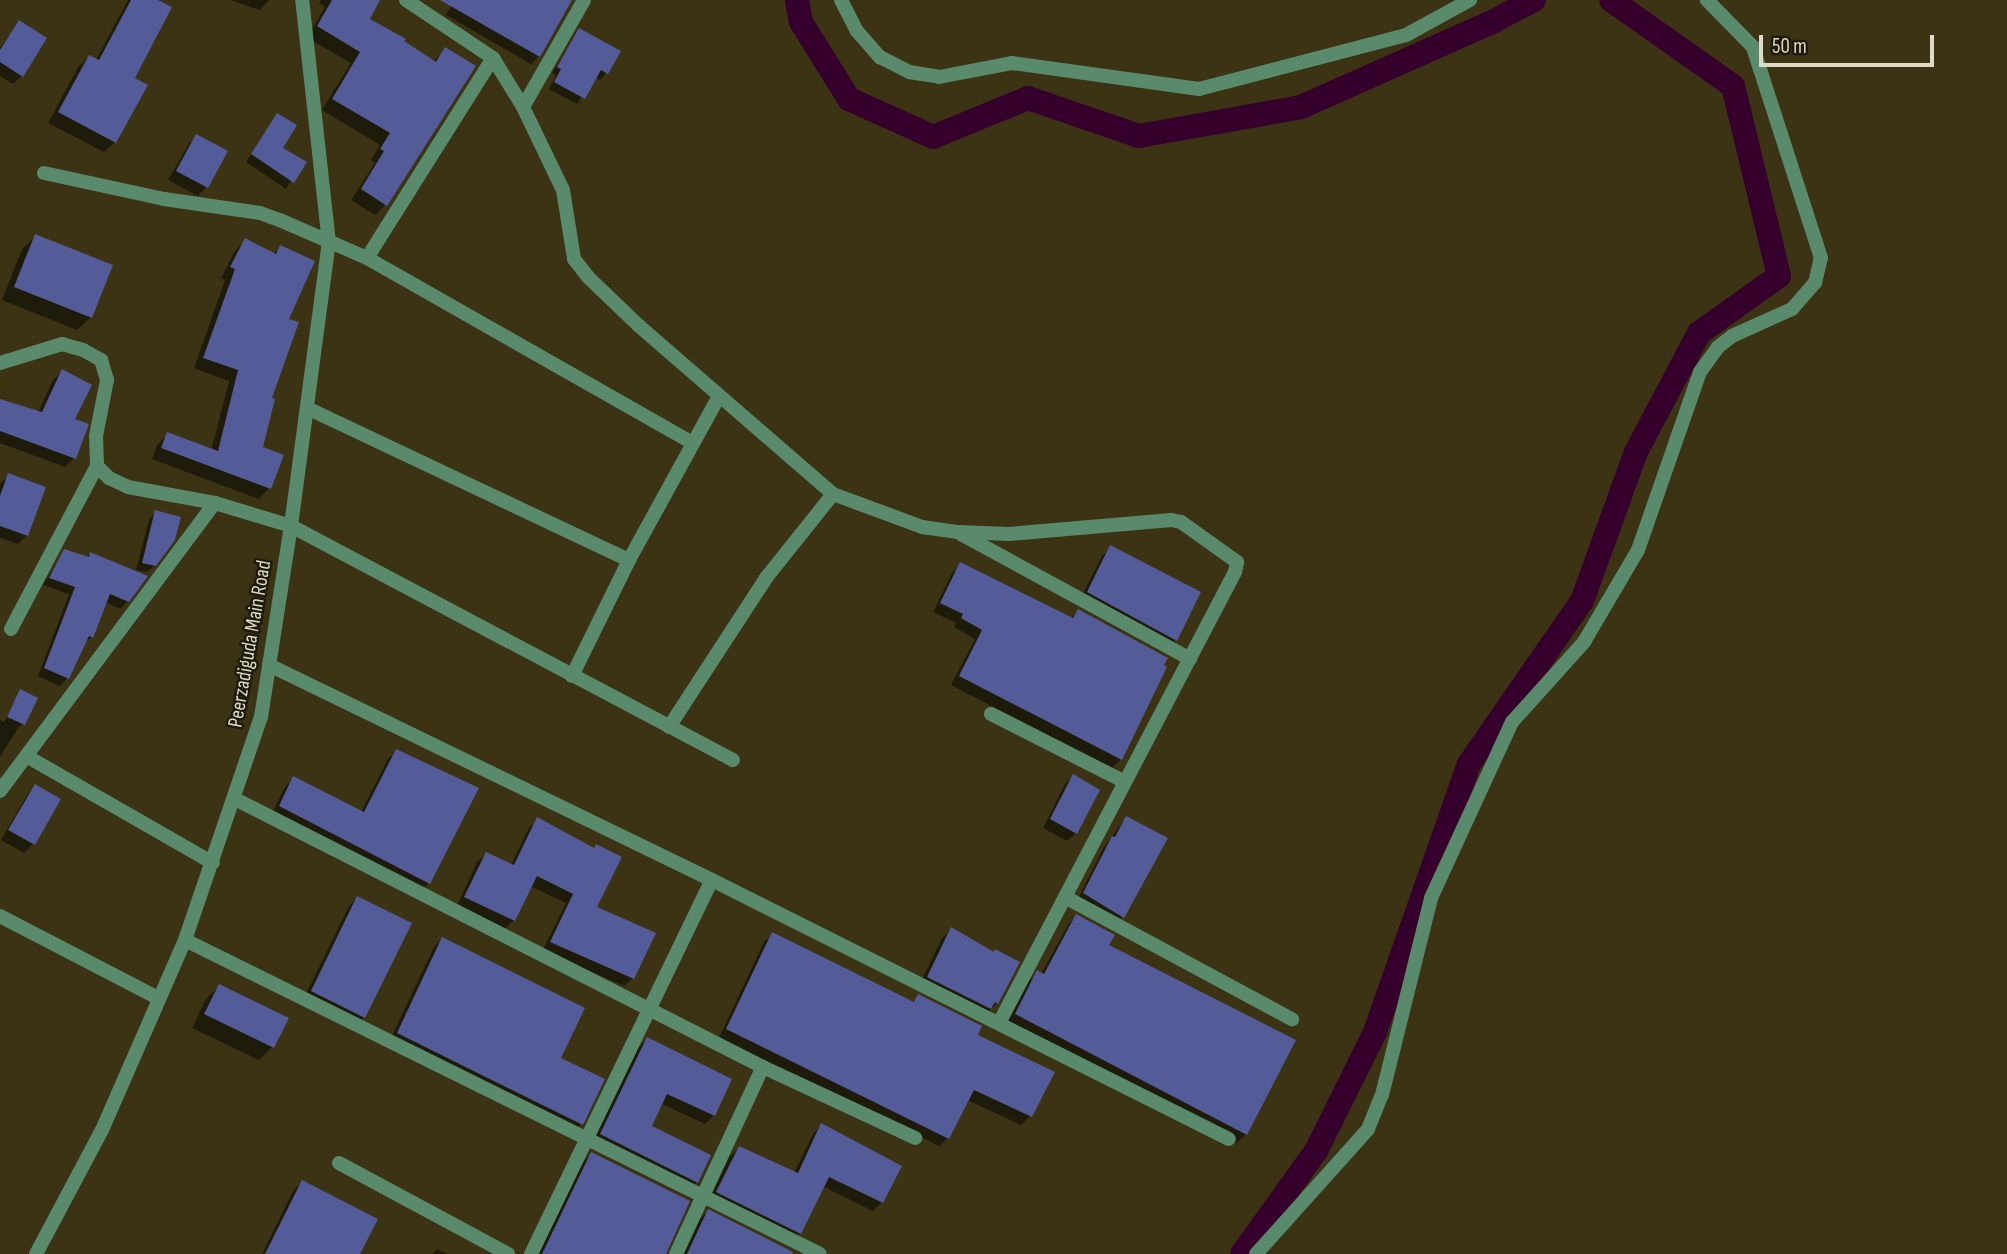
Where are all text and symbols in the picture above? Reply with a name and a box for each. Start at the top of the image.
scale bar [1762,21,1937,65]
text: 50 m [1772,34,1807,59]
street label: Peerzadiguda Main Road [223,558,277,730]

